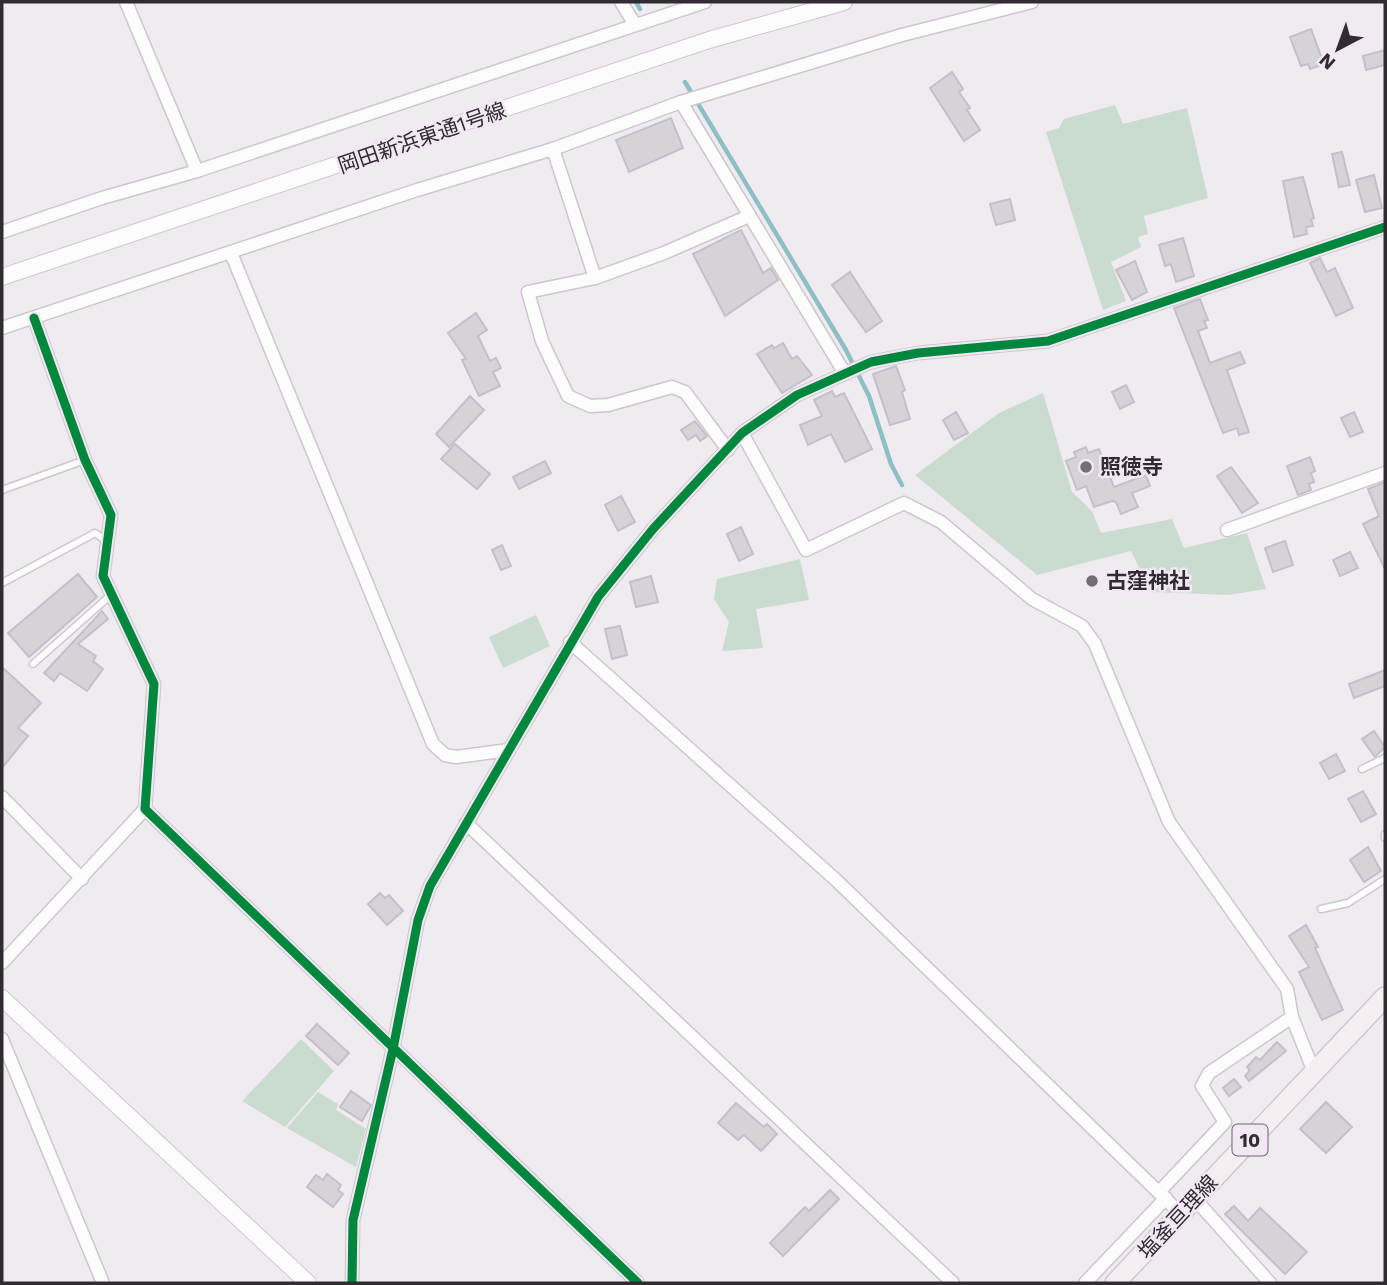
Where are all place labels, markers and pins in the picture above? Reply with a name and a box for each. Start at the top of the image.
place label: 照徳寺 [1100,454,1163,479]
marker: 照徳寺 [1078,459,1094,475]
place label: 古窪神社 [1106,568,1190,593]
marker: 古窪神社 [1084,573,1100,589]

